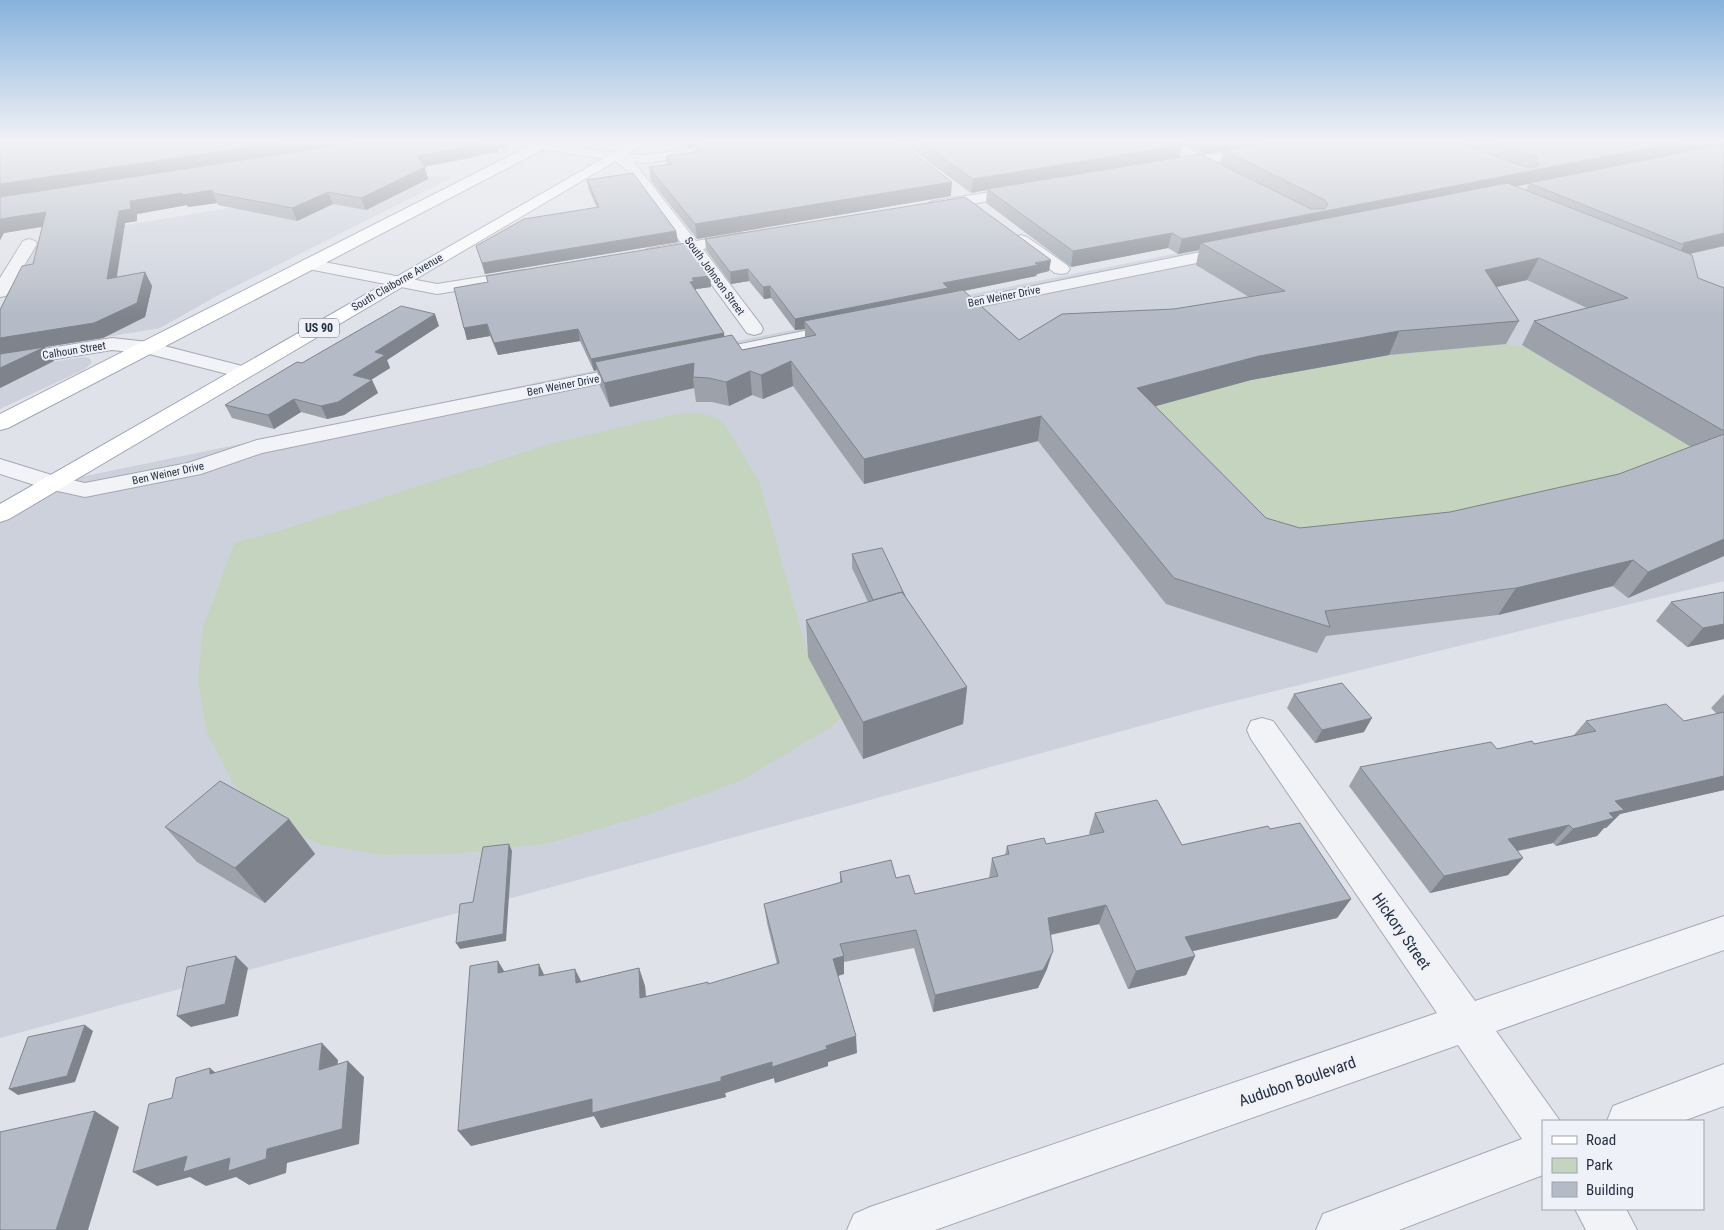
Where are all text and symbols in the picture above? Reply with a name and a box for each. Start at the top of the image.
street label: South Johnson Street [682,235,747,318]
street label: South Claiborne Avenue [349,251,445,314]
street label: Ben Weiner Drive [967,283,1041,310]
road number: US 90 [299,318,339,338]
street label: Calhoun Street [42,339,107,362]
street label: Ben Weiner Drive [526,372,600,399]
street label: Ben Weiner Drive [131,460,205,487]
street label: Hickory Street [1368,889,1435,973]
street label: Audubon Boulevard [1236,1053,1358,1110]
legend [1542,1120,1704,1210]
text: Road [1586,1131,1616,1149]
text: Park [1586,1156,1613,1174]
text: Building [1586,1181,1634,1199]

